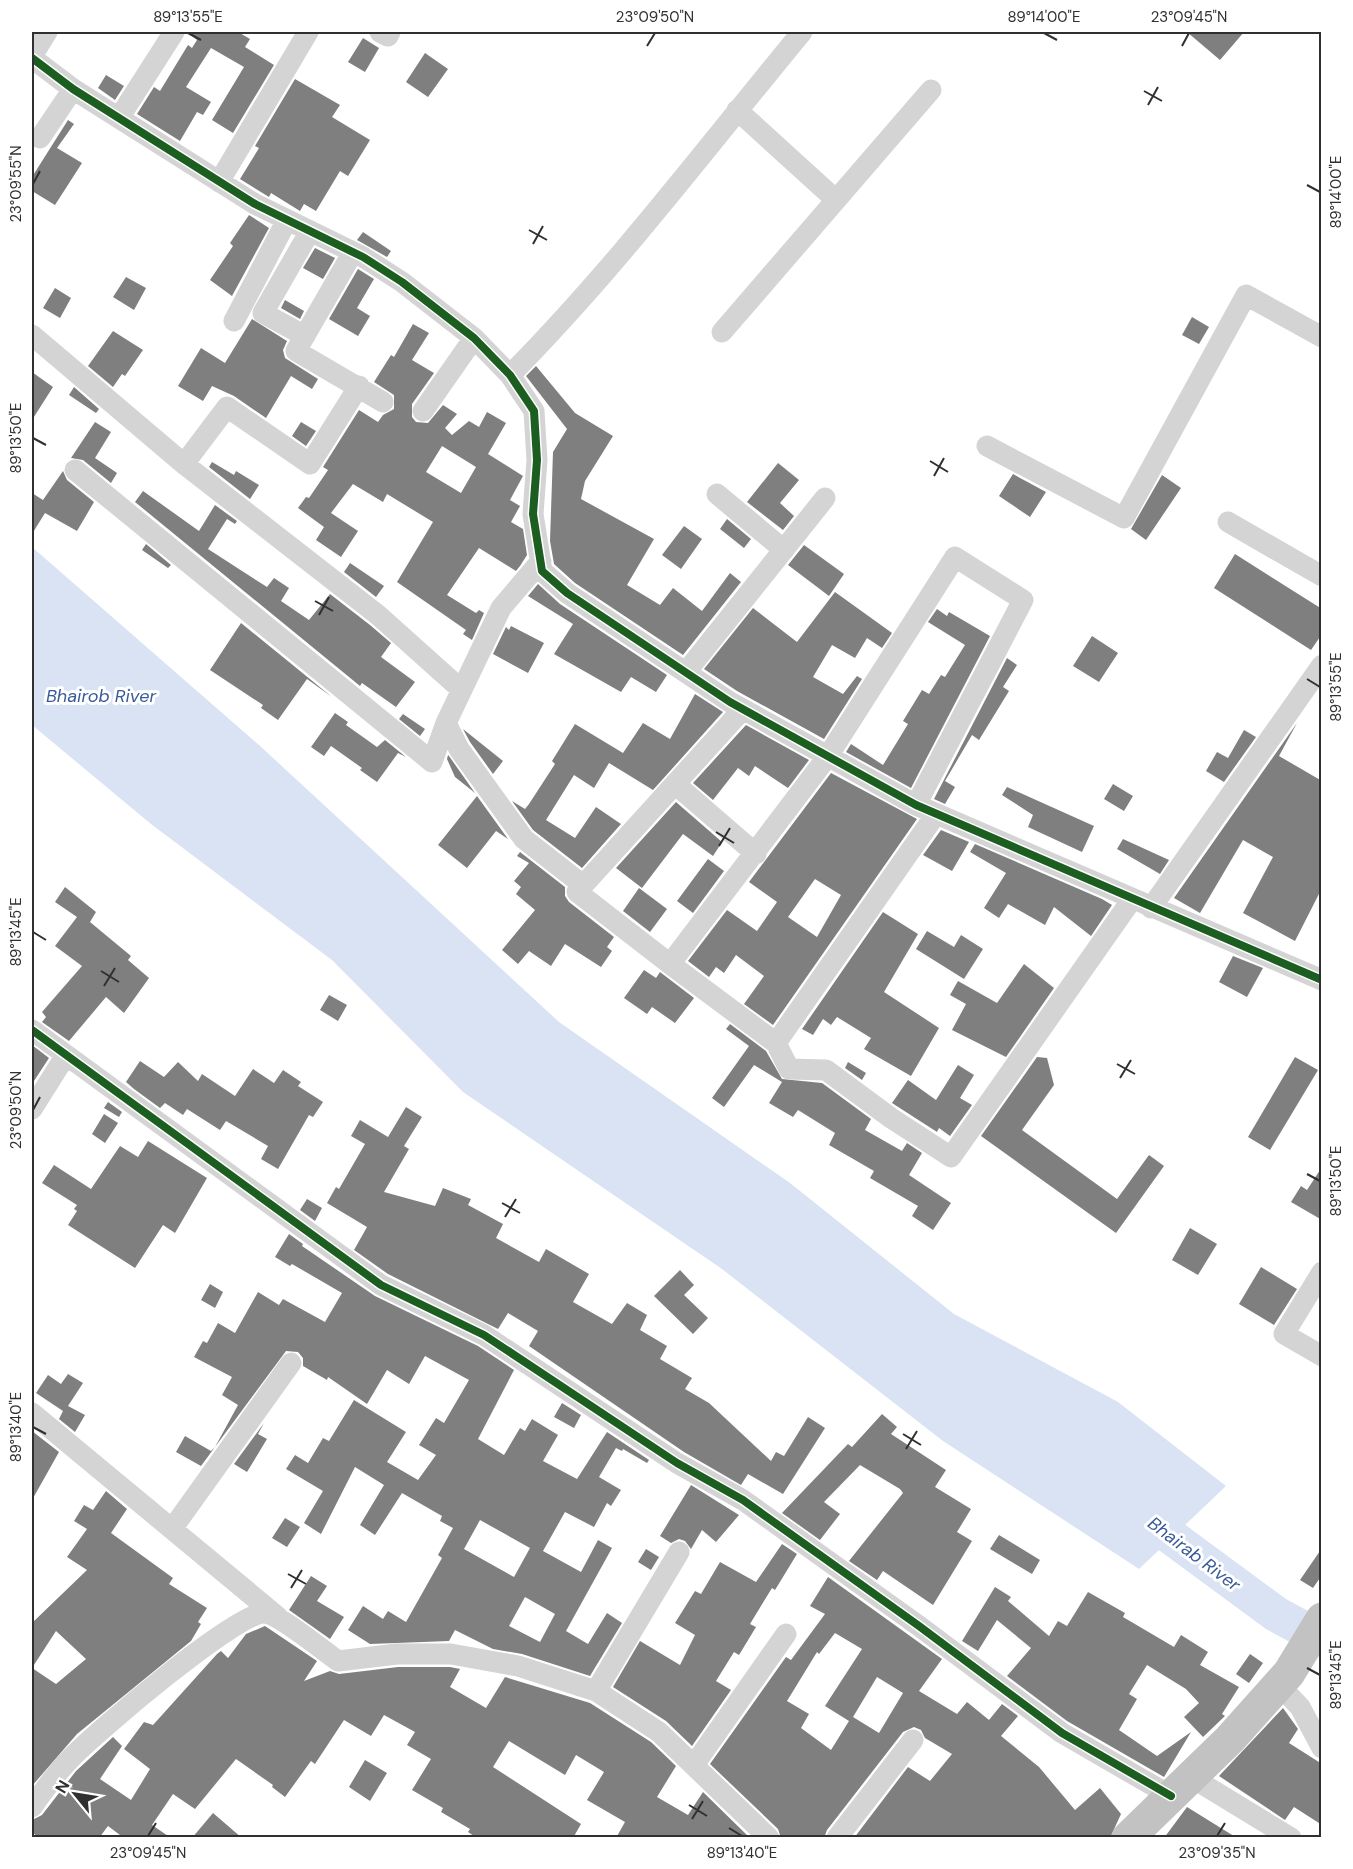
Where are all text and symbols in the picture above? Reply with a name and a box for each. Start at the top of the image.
text: 89°13'55"E [153,7,223,27]
text: 23°09'50"N [616,7,694,27]
text: 89°14'00"E [1008,7,1080,27]
text: 23°09'45"N [1151,7,1227,27]
text: 23°09'55"N [6,145,26,223]
text: 89°14'00"E [1326,156,1346,228]
text: 89°13'50"E [6,403,26,473]
text: 89°13'55"E [1326,652,1346,722]
water label: Bhairob River [46,684,157,708]
text: 89°13'45"E [6,897,26,967]
text: 23°09'50"N [6,1071,26,1149]
text: 89°13'50"E [1326,1146,1346,1216]
text: 89°13'40"E [6,1392,26,1462]
water label: Bhairab River [1143,1511,1246,1597]
text: 89°13'45"E [1326,1640,1346,1710]
north arrow [45,1764,105,1824]
text: N [50,1776,74,1797]
text: 23°09'45"N [110,1843,186,1863]
text: 89°13'40"E [707,1843,777,1863]
text: 23°09'35"N [1178,1843,1256,1863]

